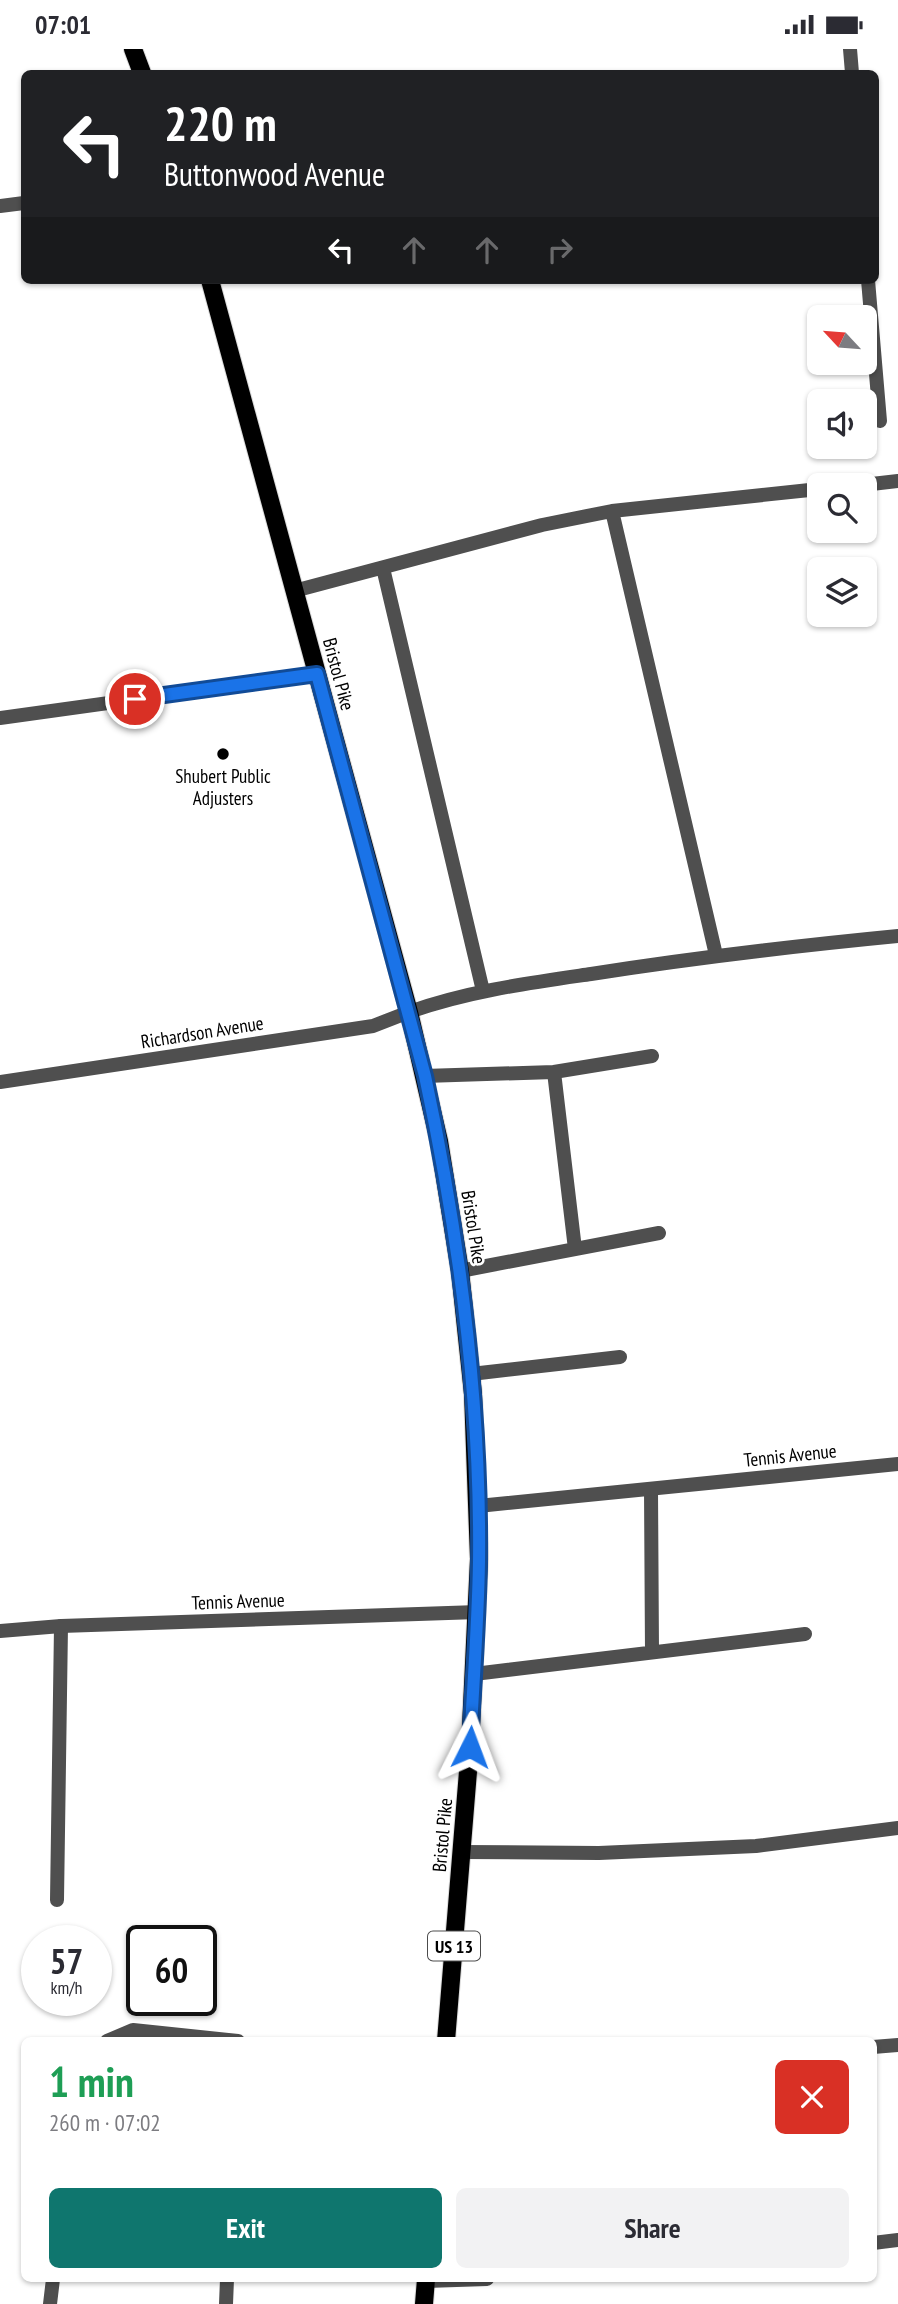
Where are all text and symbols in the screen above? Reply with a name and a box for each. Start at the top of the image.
text: 07:01 [35,8,91,41]
text: 220 m [164,91,277,155]
icon: left [49,98,140,189]
text: Buttonwood Avenue [164,153,385,195]
icon: left [322,231,360,269]
icon: ahead [395,231,433,269]
icon: ahead [468,231,506,269]
icon: right [541,231,579,269]
north arrow [807,305,877,375]
map controls [807,305,877,627]
button: sound [807,389,877,459]
button: search [807,473,877,543]
button: layers [807,557,877,627]
street label: Bristol Pike [318,635,360,713]
pin [105,669,165,729]
icon: arrive [116,680,154,718]
marker: Shubert Public Adjusters [215,746,231,762]
place label: Shubert Public Adjusters [175,764,271,810]
street label: Richardson Avenue [139,1010,265,1054]
street label: Bristol Pike [456,1188,492,1266]
street label: Tennis Avenue [742,1438,838,1472]
street label: Tennis Avenue [191,1587,285,1615]
position arrow [433,1710,507,1784]
street label: Bristol Pike [427,1797,457,1873]
speed limit sign: 60 [126,1925,217,2016]
road number: US 13 [428,1931,480,1961]
text: 57 [50,1938,83,1984]
text: km/h [51,1976,82,1999]
text: 1 min [49,2054,134,2109]
button: close [775,2060,849,2134]
text: 260 m · 07:02 [49,2108,161,2137]
button: Exit [49,2188,442,2268]
button: Share [456,2188,849,2268]

